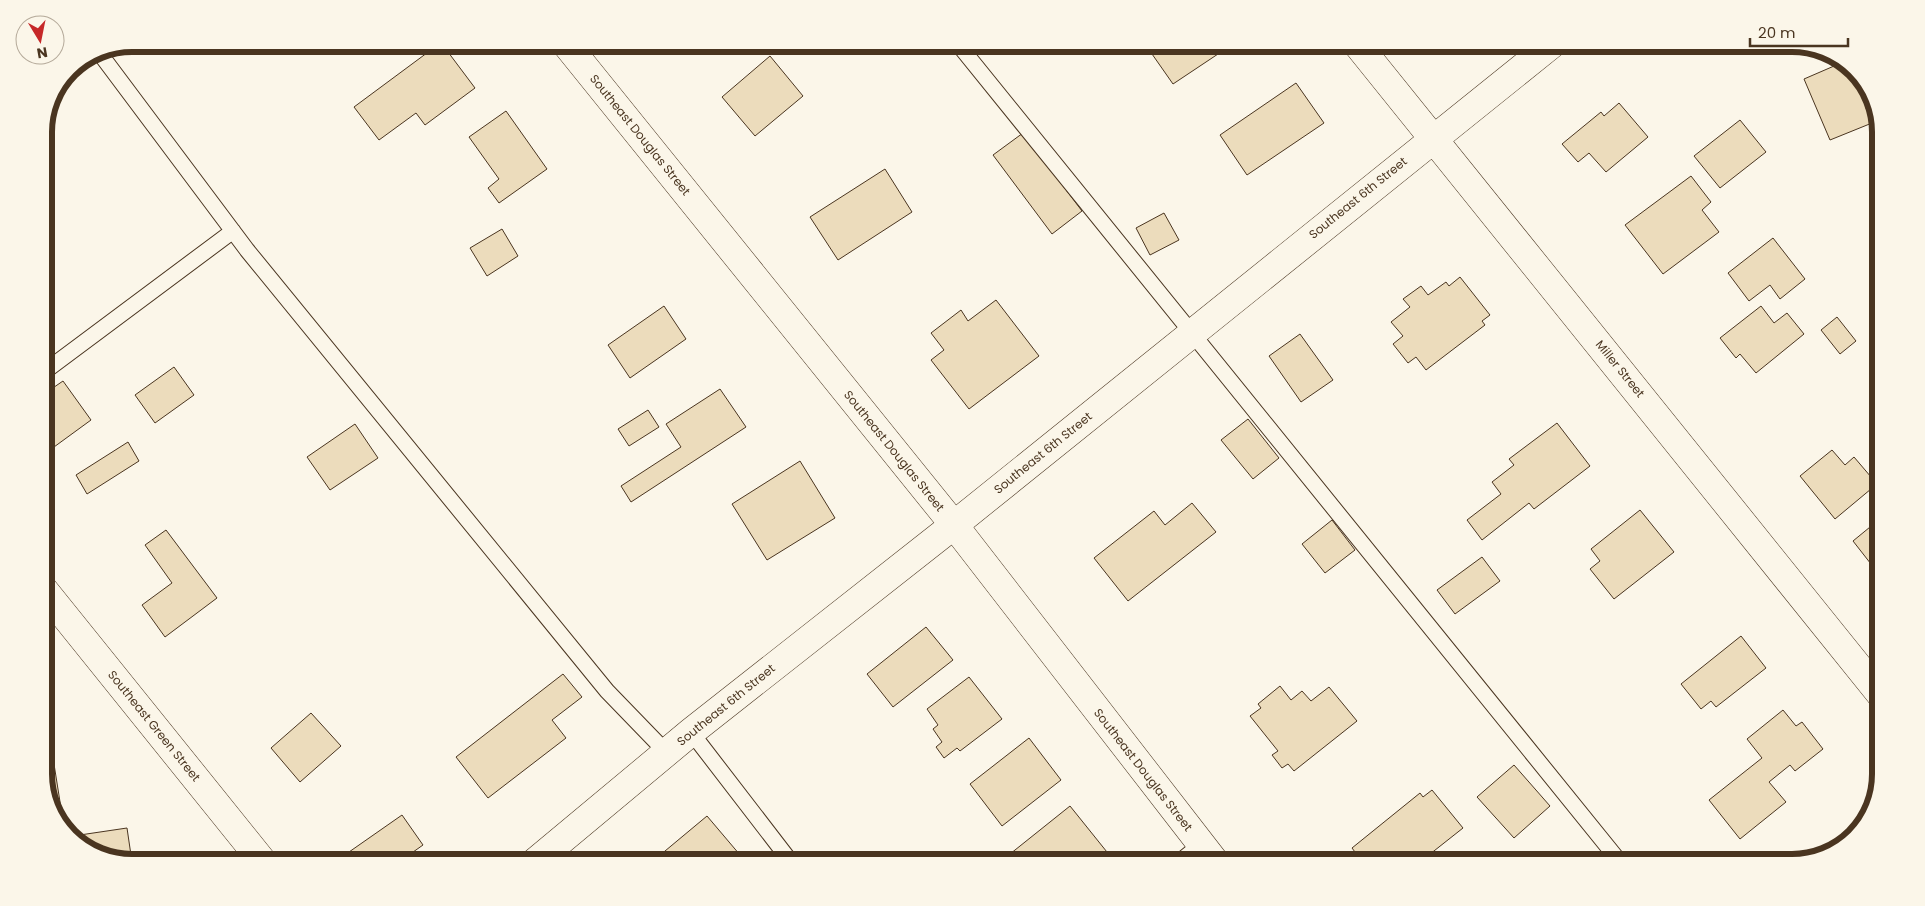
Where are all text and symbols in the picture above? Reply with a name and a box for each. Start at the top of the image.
north arrow [15,15,65,65]
scale bar [1750,15,1848,47]
text: 20 m [1758,22,1796,43]
text: N [35,42,49,64]
street label: Southeast Douglas Street [586,70,695,199]
street label: Southeast 6th Street [1305,153,1410,243]
street label: Miller Street [1592,336,1649,401]
street label: Southeast Douglas Street [840,386,949,515]
street label: Southeast 6th Street [990,408,1095,498]
street label: Southeast 6th Street [673,660,778,750]
street label: Southeast Green Street [104,666,205,785]
street label: Southeast Douglas Street [1090,705,1197,835]

